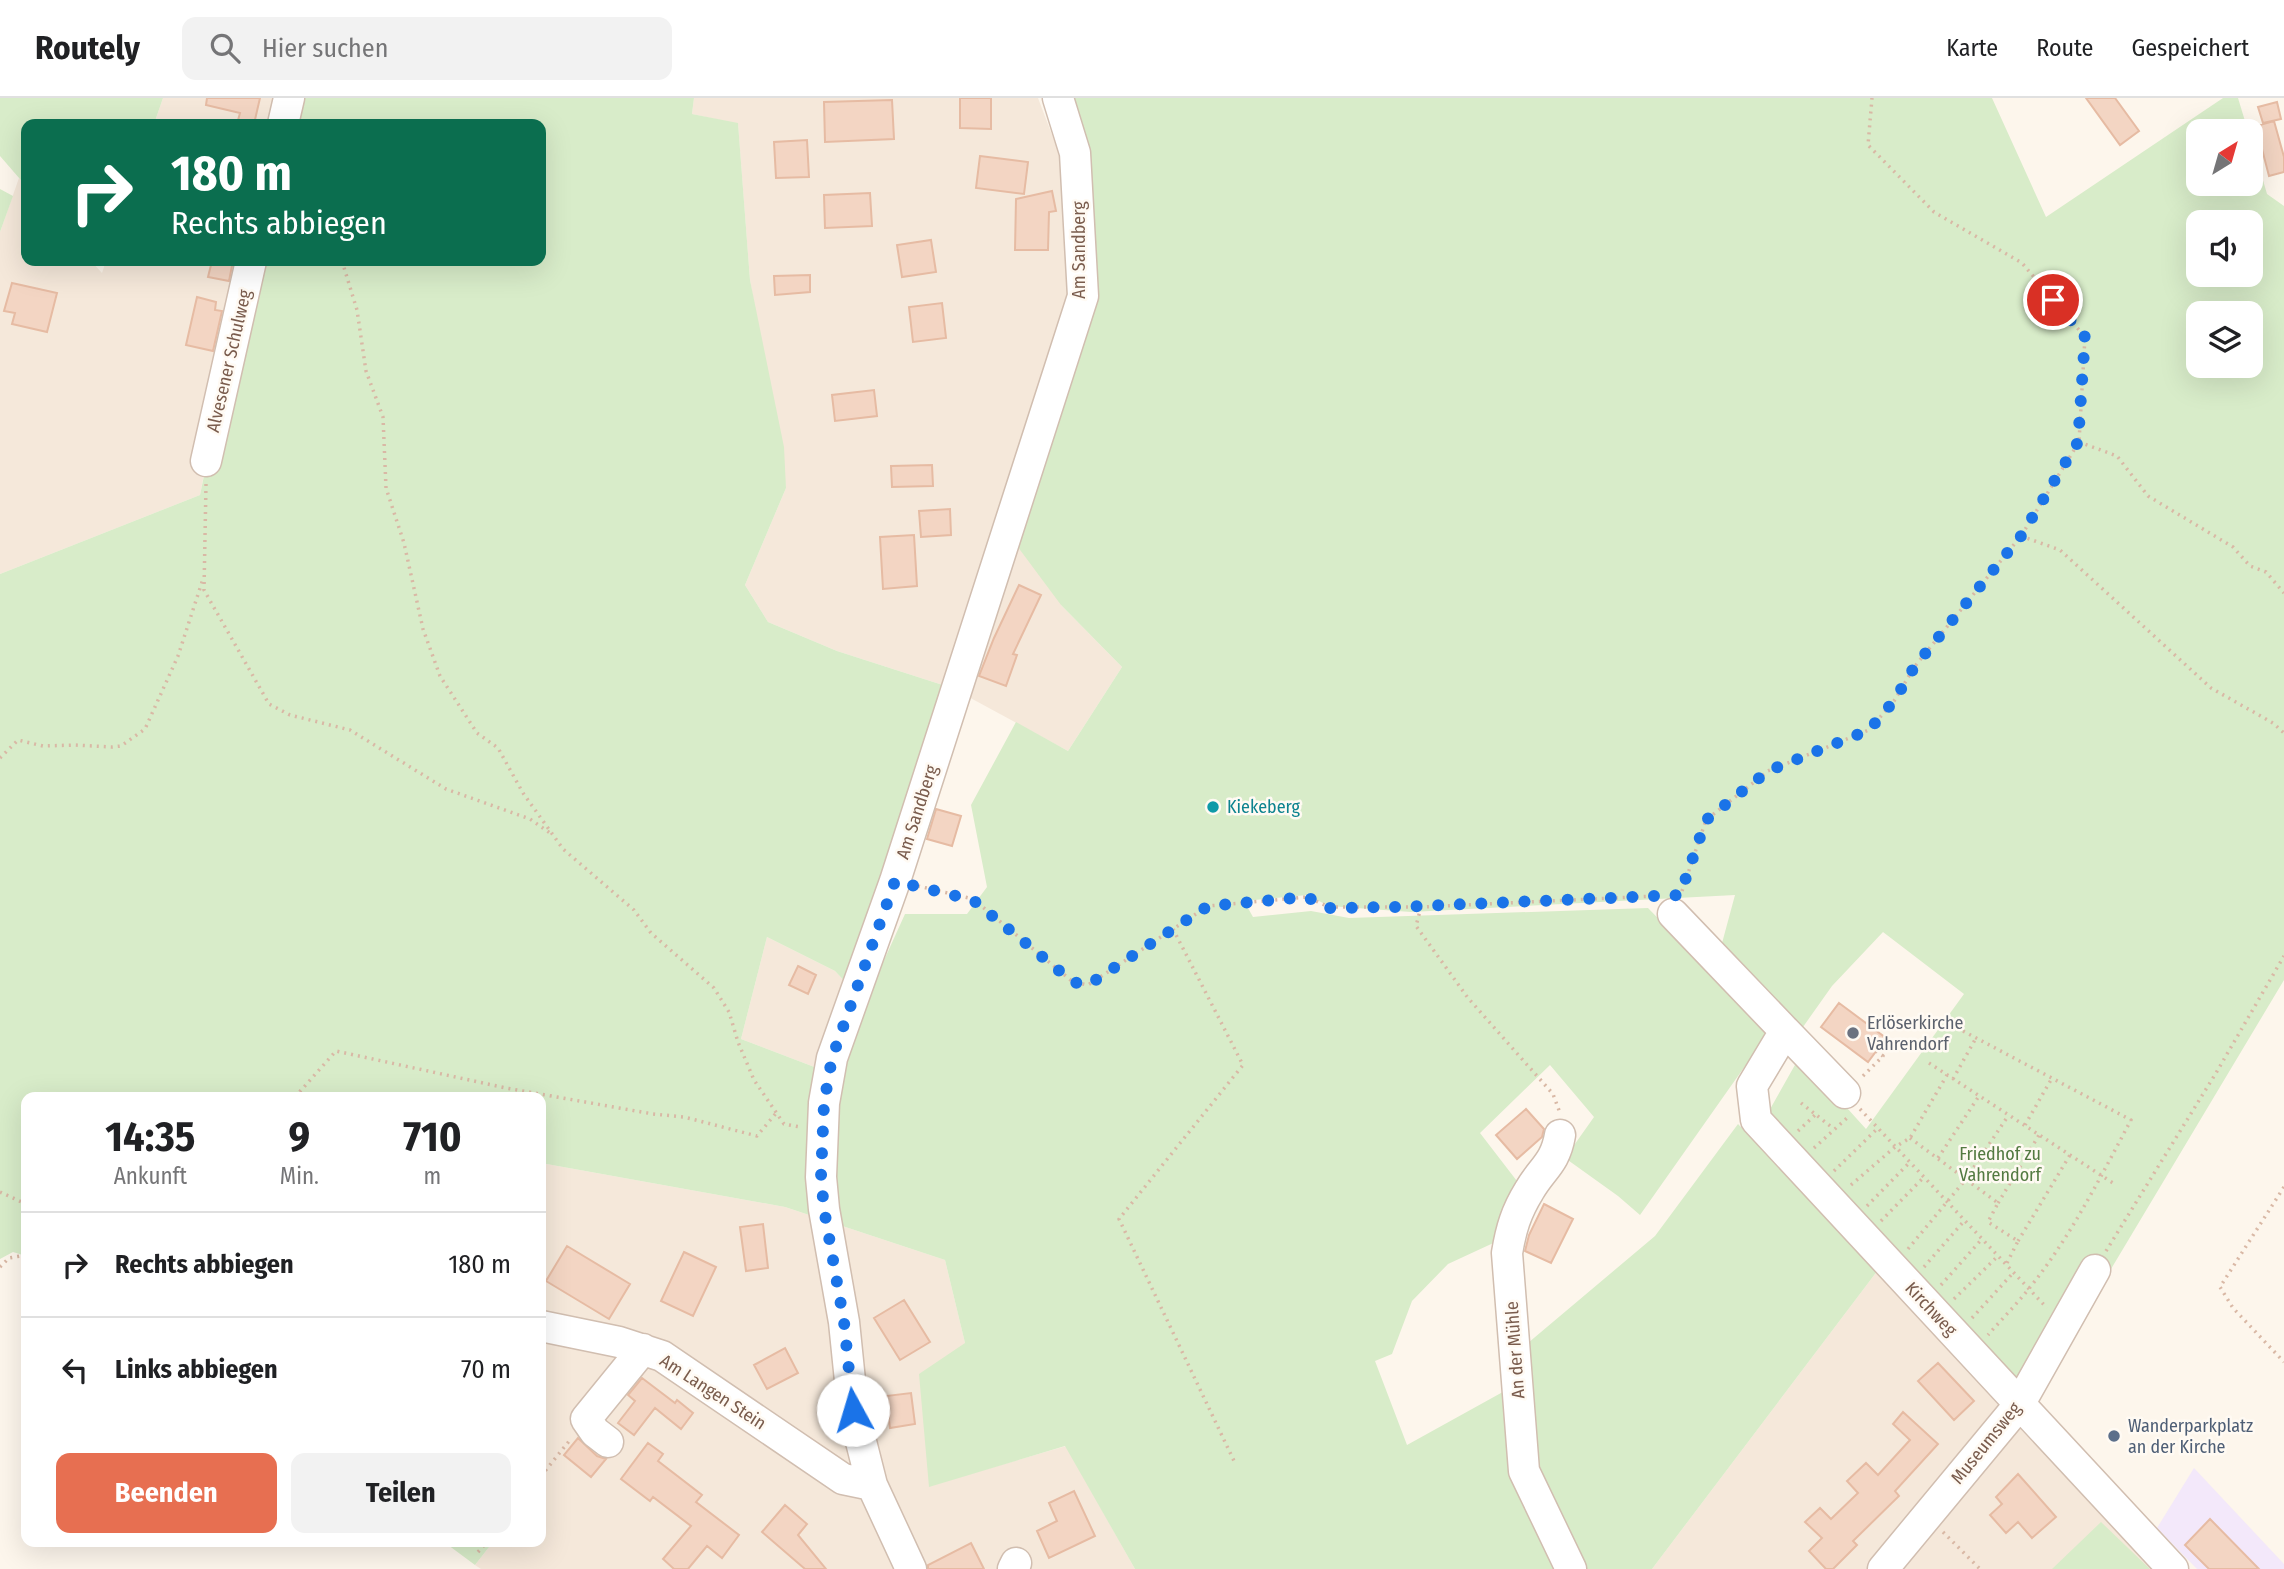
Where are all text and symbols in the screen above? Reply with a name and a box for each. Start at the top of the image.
search box [182,17,672,80]
text: Routely [35,28,140,68]
icon: search [206,29,244,67]
text: Hier suchen [262,33,388,64]
text: Karte [1946,34,1998,62]
text: Route [2036,34,2093,62]
text: Gespeichert [2131,34,2249,62]
north arrow [2186,119,2263,196]
map controls [2186,119,2263,378]
text: 180 m [171,144,292,203]
icon: right [56,147,147,238]
street label: Am Sandberg [1068,201,1090,299]
text: Rechts abbiegen [171,204,387,242]
button: sound [2186,210,2263,287]
pin [2023,270,2083,330]
icon: arrive [2034,281,2072,319]
street label: Alvesener Schulweg [202,287,256,434]
button: layers [2186,301,2263,378]
street label: Am Sandberg [891,762,943,862]
place label: Kiekeberg [1227,796,1301,818]
marker: Kiekeberg [1205,799,1221,815]
place label: Erlöserkirche Vahrendorf [1867,1012,1963,1055]
marker: Erlöserkirche Vahrendorf [1845,1025,1861,1041]
text: 14:35 [105,1112,195,1162]
text: 9 [289,1112,310,1162]
text: 710 [403,1112,462,1162]
park label: Friedhof zu Vahrendorf [1959,1143,2042,1186]
text: Ankunft [114,1162,187,1190]
text: Min. [280,1162,319,1190]
text: m [424,1162,441,1190]
icon: right [56,1246,94,1284]
text: Rechts abbiegen [115,1249,294,1280]
text: 180 m [448,1249,511,1280]
street label: Kirchweg [1900,1277,1962,1341]
street label: An der Mühle [1501,1301,1529,1399]
street label: Am Langen Stein [656,1350,770,1434]
icon: left [56,1351,94,1389]
text: Links abbiegen [115,1354,278,1385]
text: 70 m [461,1354,511,1385]
position arrow [816,1373,890,1447]
street label: Museumsweg [1946,1397,2026,1488]
place label: Wanderparkplatz an der Kirche [2128,1415,2253,1458]
marker: Wanderparkplatz an der Kirche [2106,1428,2122,1444]
button: Beenden [56,1453,277,1533]
button: Teilen [291,1453,511,1533]

